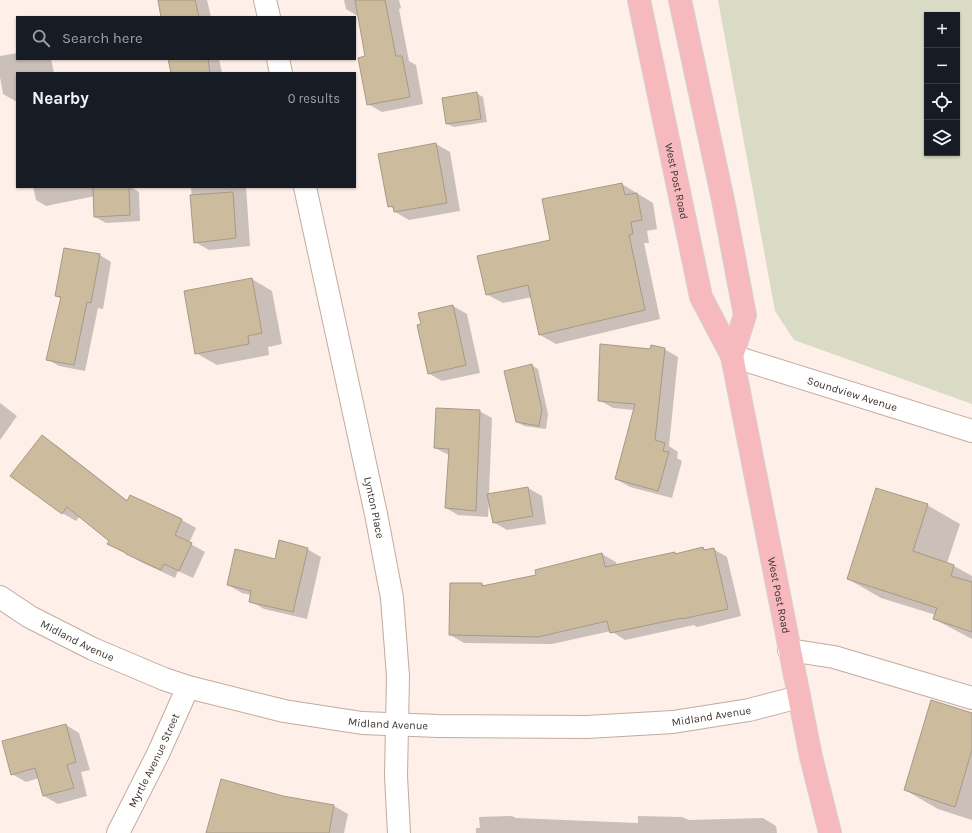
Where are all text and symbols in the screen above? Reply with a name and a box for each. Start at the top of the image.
map controls [924,12,960,156]
button: + [924,12,960,48]
search box [16,16,356,60]
icon: search [30,27,52,49]
text: Search here [62,29,143,47]
button: − [924,48,960,84]
button: locate [924,84,960,120]
text: Nearby [32,88,89,108]
text: 0 results [288,91,340,106]
button: layers [924,120,960,156]
street label: West Post Road [662,142,691,221]
street label: Soundview Avenue [805,374,899,414]
street label: Lynton Place [361,476,387,540]
street label: West Post Road [765,556,793,635]
street label: Midland Avenue [38,617,116,664]
street label: Midland Avenue [671,704,752,729]
street label: Myrtle Avenue Street [126,711,182,810]
street label: Midland Avenue [347,715,429,733]

